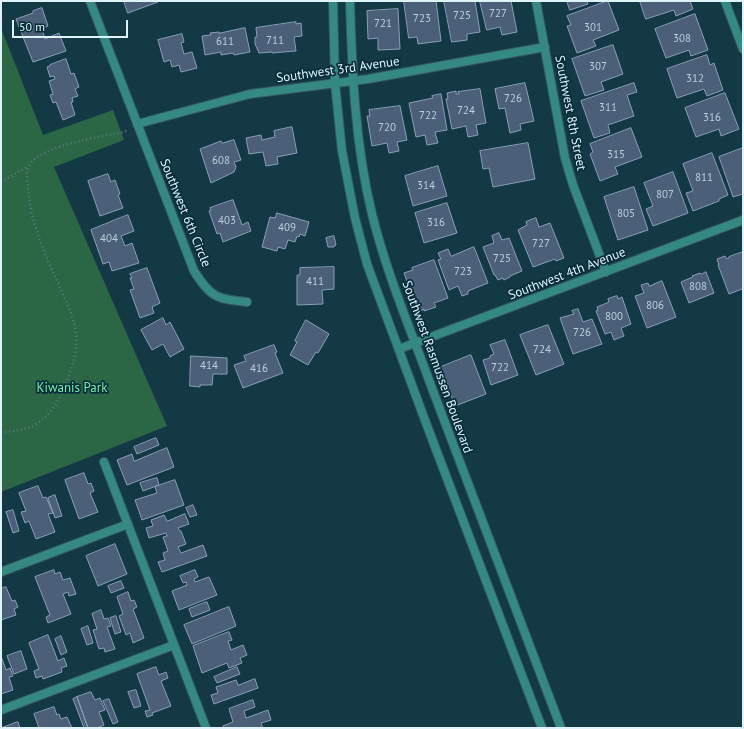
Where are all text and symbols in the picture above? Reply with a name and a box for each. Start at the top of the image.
house number: 727 [489,7,507,21]
house number: 725 [453,9,471,23]
scale bar [14,12,130,38]
house number: 723 [413,12,431,26]
house number: 721 [374,17,392,31]
text: 50 m [19,19,45,34]
house number: 301 [584,21,602,35]
house number: 308 [673,32,691,46]
house number: 711 [266,34,284,48]
house number: 611 [216,35,234,49]
street label: Southwest 3rd Avenue [275,54,401,86]
street label: Southwest 8th Street [551,54,589,172]
house number: 307 [589,60,607,74]
house number: 312 [686,72,704,86]
house number: 726 [504,92,522,106]
house number: 311 [599,101,617,115]
house number: 724 [457,104,475,118]
house number: 722 [419,109,437,123]
house number: 316 [703,111,721,125]
house number: 720 [378,121,396,135]
house number: 315 [607,148,625,162]
house number: 608 [212,154,230,168]
street label: Southwest 6th Circle [156,157,214,269]
house number: 811 [695,171,713,185]
house number: 314 [417,179,435,193]
house number: 807 [656,188,674,202]
house number: 805 [617,207,635,221]
house number: 403 [218,214,236,228]
house number: 316 [427,216,445,230]
house number: 409 [278,221,296,235]
house number: 404 [100,232,118,246]
house number: 727 [532,237,550,251]
street label: Southwest 4th Avenue [506,244,628,304]
house number: 725 [493,252,511,266]
house number: 723 [454,265,472,279]
house number: 411 [306,275,324,289]
street label: Southwest Rasmussen Boulevard [398,278,476,456]
house number: 808 [689,280,707,294]
house number: 806 [646,299,664,313]
house number: 800 [605,310,623,324]
house number: 726 [573,326,591,340]
house number: 724 [533,343,551,357]
house number: 414 [200,359,218,373]
house number: 722 [491,361,509,375]
house number: 416 [250,362,268,376]
park label: Kiwanis Park [37,380,107,396]

